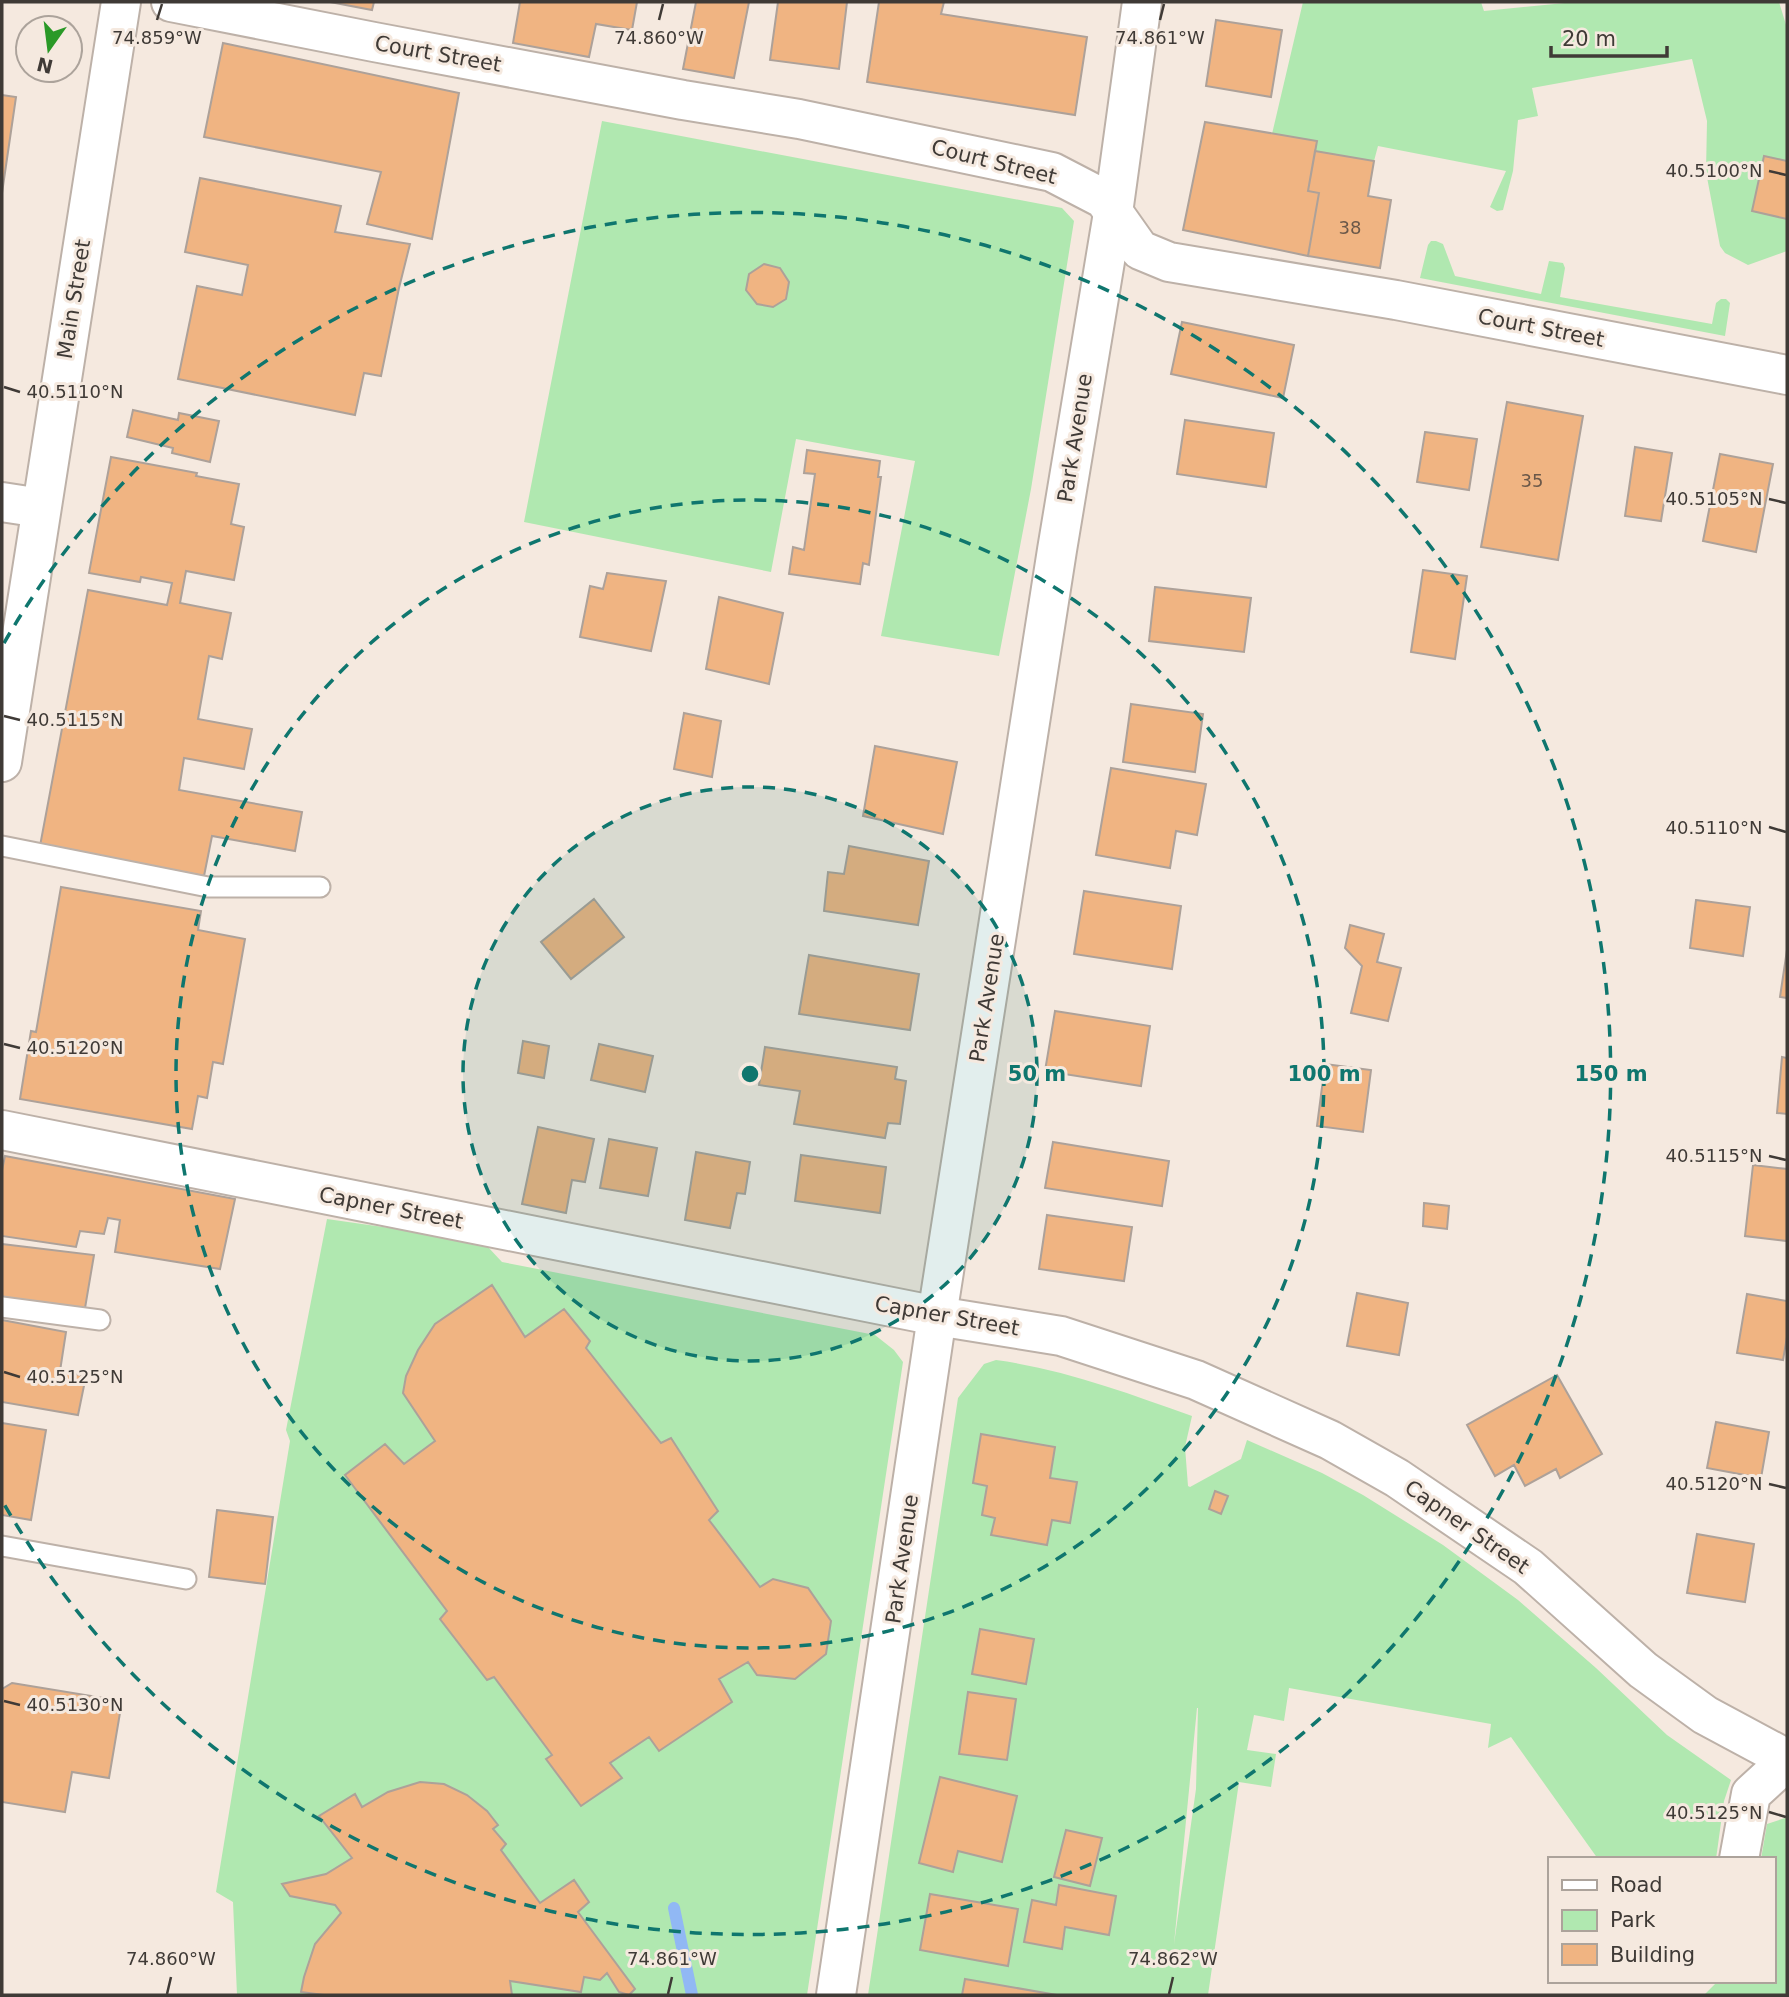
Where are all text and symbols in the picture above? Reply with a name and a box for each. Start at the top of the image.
north arrow [14,14,84,84]
scale bar [1551,14,1666,58]
text: 74.859°W [112,27,202,48]
text: 74.860°W [614,27,704,48]
text: 74.861°W [1115,27,1205,48]
text: 20 m [1562,27,1616,51]
street label: Court Street [373,31,503,77]
text: N [35,53,55,78]
street label: Court Street [929,135,1059,189]
text: 40.5100°N [1666,160,1762,181]
house number: 38 [1339,217,1361,238]
street label: Main Street [53,238,95,360]
street label: Court Street [1476,304,1606,352]
street label: Park Avenue [1053,372,1097,504]
text: 40.5110°N [27,381,123,402]
house number: 35 [1521,470,1543,491]
text: 40.5105°N [1666,488,1762,509]
text: 40.5115°N [27,709,123,730]
text: 40.5110°N [1666,817,1762,838]
street label: Park Avenue [965,932,1009,1064]
text: 40.5120°N [27,1037,123,1058]
centre of rings [738,1062,762,1086]
text: 50 m [1008,1062,1066,1086]
text: 100 m [1287,1062,1361,1086]
text: 150 m [1574,1062,1648,1086]
text: 40.5115°N [1666,1145,1762,1166]
street label: Capner Street [317,1182,465,1234]
street label: Capner Street [873,1291,1021,1341]
text: 40.5125°N [27,1366,123,1387]
text: 40.5120°N [1666,1473,1762,1494]
street label: Capner Street [1400,1475,1534,1579]
street label: Park Avenue [881,1493,923,1625]
text: 40.5130°N [27,1694,123,1715]
text: 40.5125°N [1666,1802,1762,1823]
legend [1548,1857,1775,1983]
text: Road [1610,1873,1663,1897]
text: Park [1610,1908,1656,1932]
text: Building [1610,1943,1695,1967]
text: 74.860°W [126,1948,216,1969]
text: 74.861°W [627,1948,717,1969]
text: 74.862°W [1128,1948,1218,1969]

